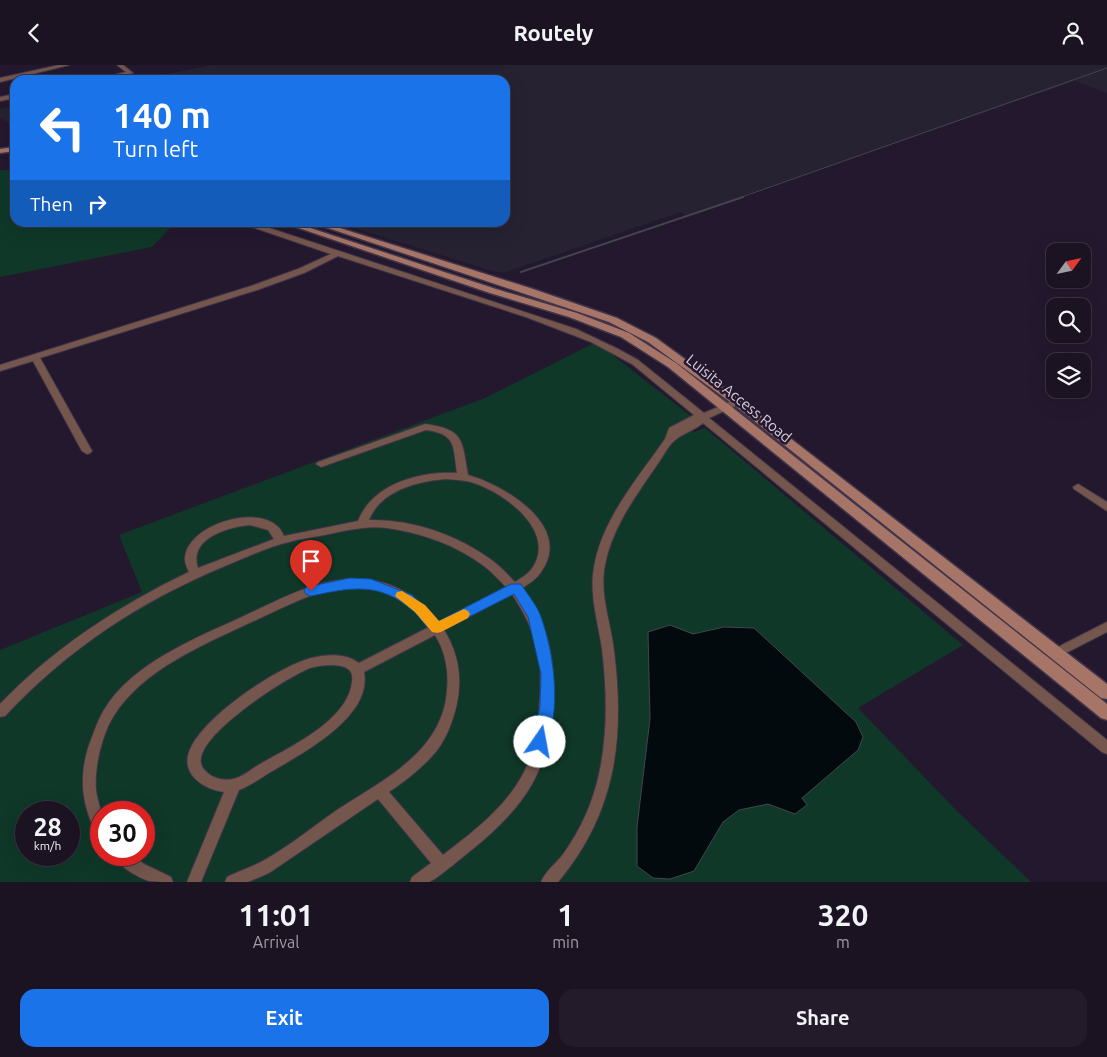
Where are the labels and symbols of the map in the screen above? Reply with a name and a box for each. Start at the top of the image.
north arrow [1046,243,1091,287]
street label: Luisita Access Road [683,351,795,445]
pin [290,540,332,591]
position arrow [513,715,565,767]
speed limit sign: 30 [90,801,155,866]

